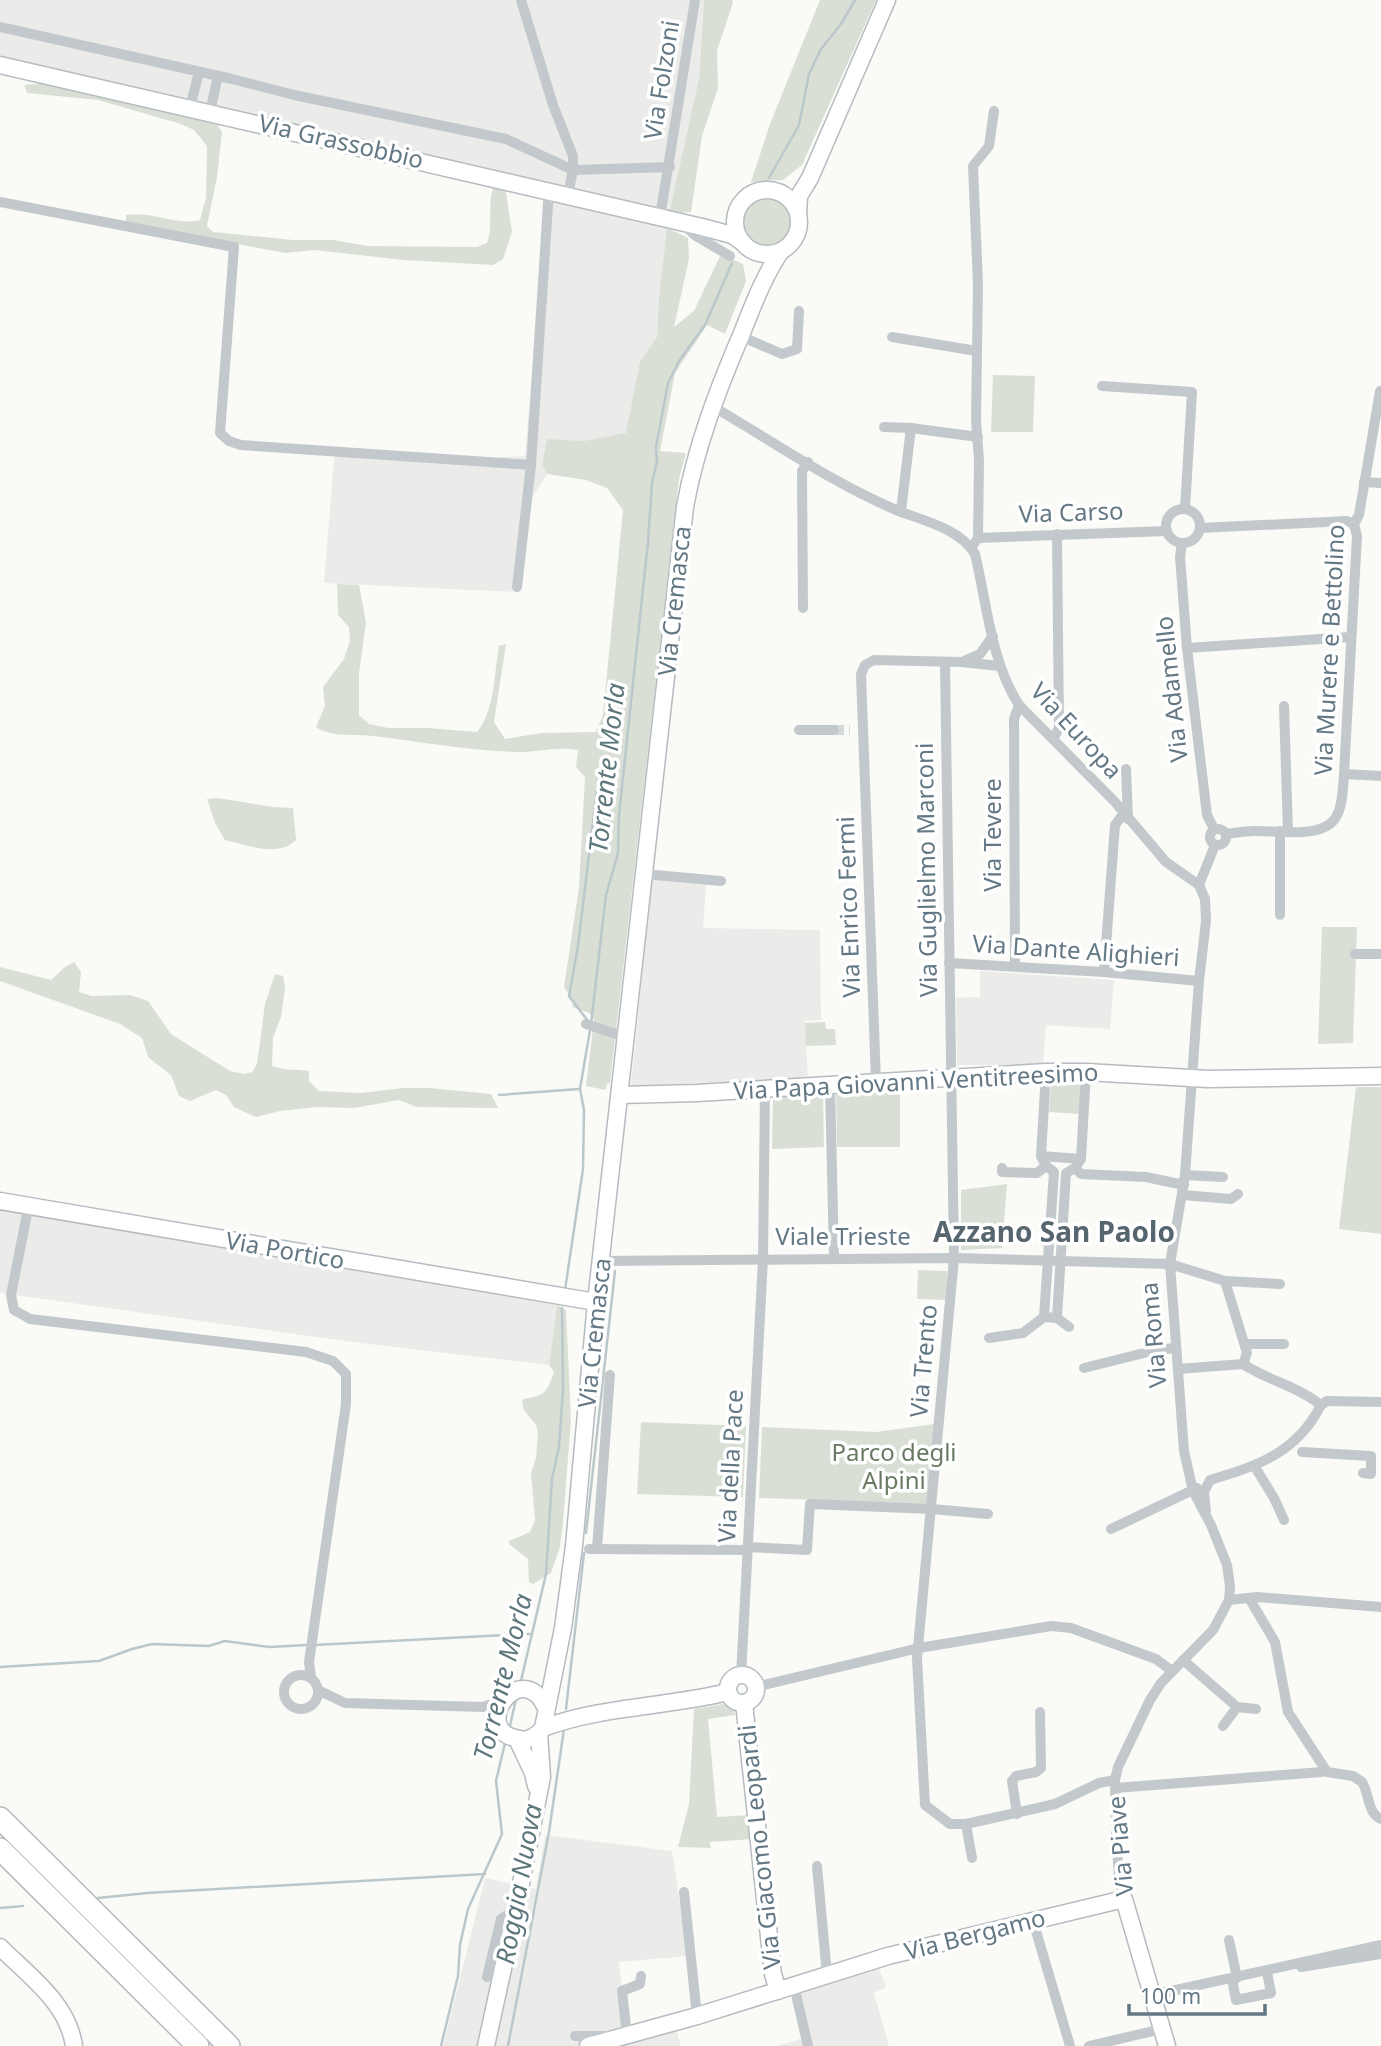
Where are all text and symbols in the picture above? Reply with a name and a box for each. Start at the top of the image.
street label: Via Folzoni [635,18,686,142]
street label: Via Grassobbio [256,106,427,176]
street label: Via Carso [1018,493,1124,530]
street label: Via Murere e Bettolino [1305,523,1352,776]
street label: Via Cremasca [649,524,698,678]
street label: Via Adamello [1146,614,1195,764]
street label: Via Europa [1024,675,1130,785]
water label: Torrente Morla [579,681,633,855]
street label: Via Guglielmo Marconi [907,743,944,997]
street label: Via Tevere [975,778,1008,892]
street label: Via Enrico Fermi [828,816,867,998]
street label: Via Dante Alighieri [971,926,1181,973]
street label: Via Papa Giovanni Ventitreesimo [733,1054,1099,1107]
district label: Azzano San Paolo [933,1212,1175,1250]
street label: Viale Trieste [775,1219,911,1252]
street label: Via Portico [223,1223,347,1276]
street label: Via Cremasca [569,1256,618,1410]
street label: Via Roma [1131,1281,1174,1389]
street label: Via Trento [901,1303,944,1419]
street label: Via della Pace [709,1388,750,1544]
park label: Parco degli Alpini [831,1435,957,1496]
water label: Torrente Morla [464,1589,540,1764]
street label: Via Giacomo Leopardi [729,1723,788,1971]
street label: Via Piave [1099,1795,1140,1897]
water label: Roggia Nuova [486,1801,550,1967]
street label: Via Bergamo [901,1900,1049,1967]
scale bar [1129,1972,1266,2016]
text: 100 m [1140,1982,1201,2010]

